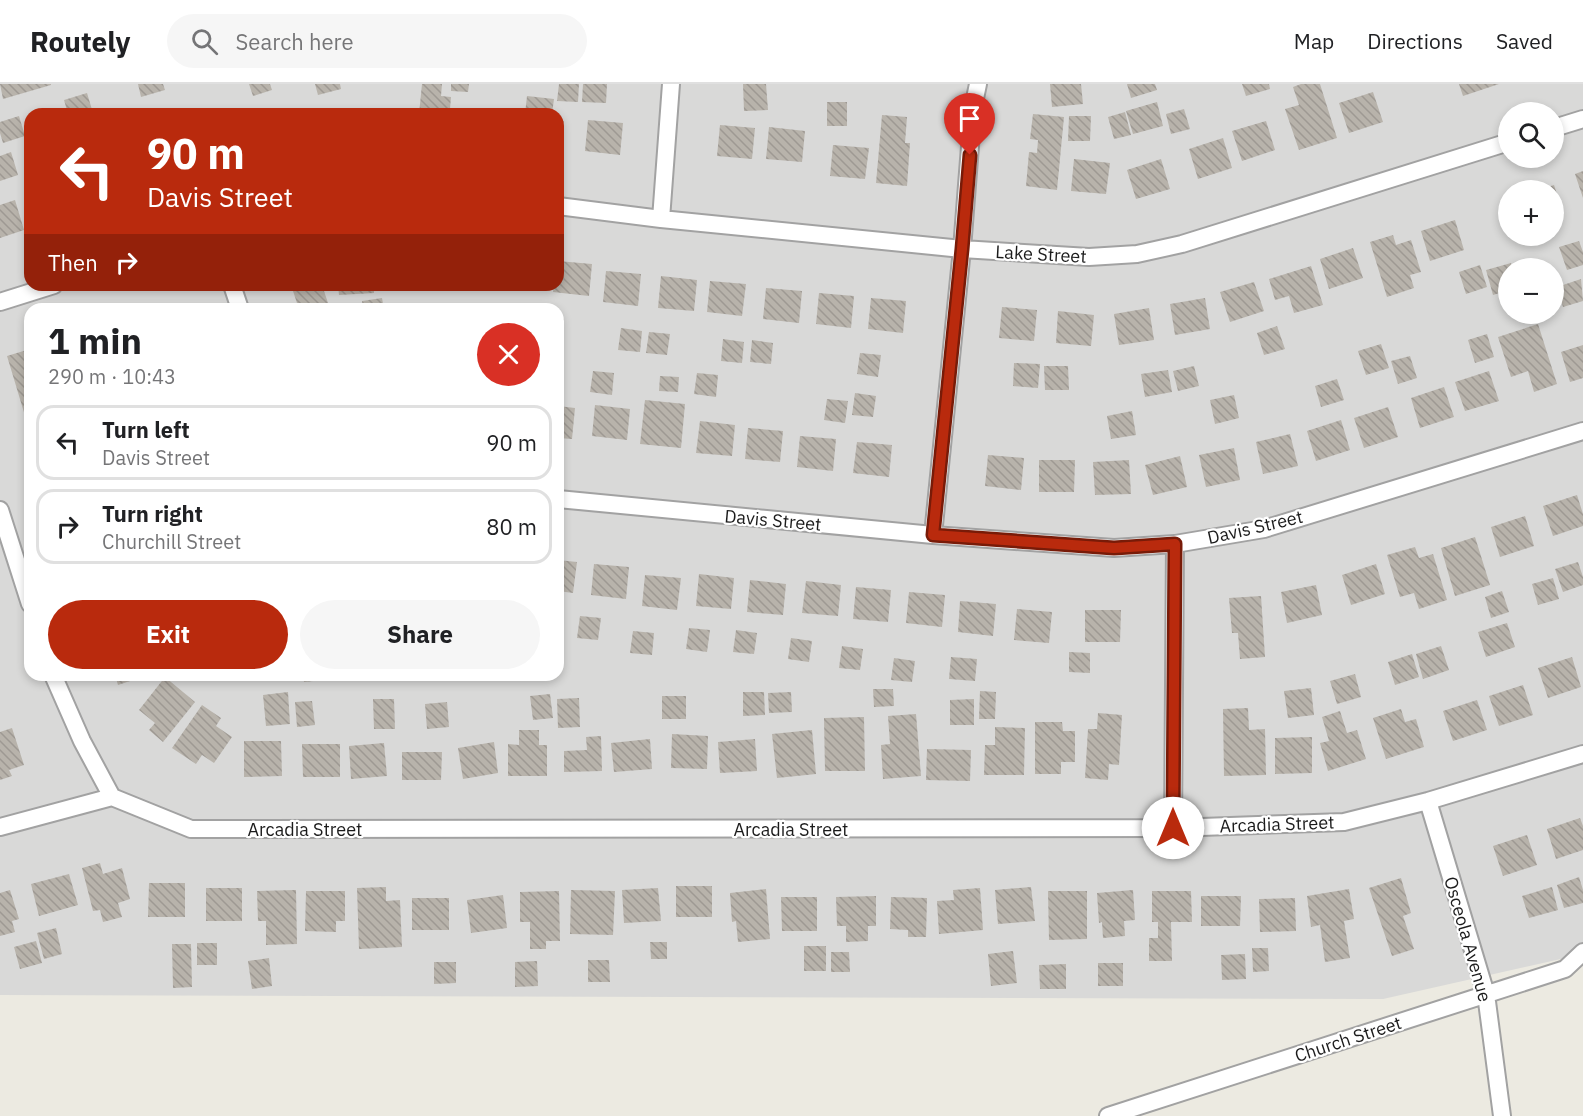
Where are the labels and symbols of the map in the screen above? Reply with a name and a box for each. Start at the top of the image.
pin [944,93,995,155]
street label: Lake Street [995,240,1087,268]
street label: Davis Street [724,504,822,536]
street label: Davis Street [1205,505,1305,549]
position arrow [1141,796,1205,860]
street label: Arcadia Street [1219,811,1335,837]
street label: Arcadia Street [248,818,362,841]
street label: Arcadia Street [734,818,848,841]
street label: Osceola Avenue [1439,874,1497,1004]
street label: Church Street [1292,1011,1404,1067]

